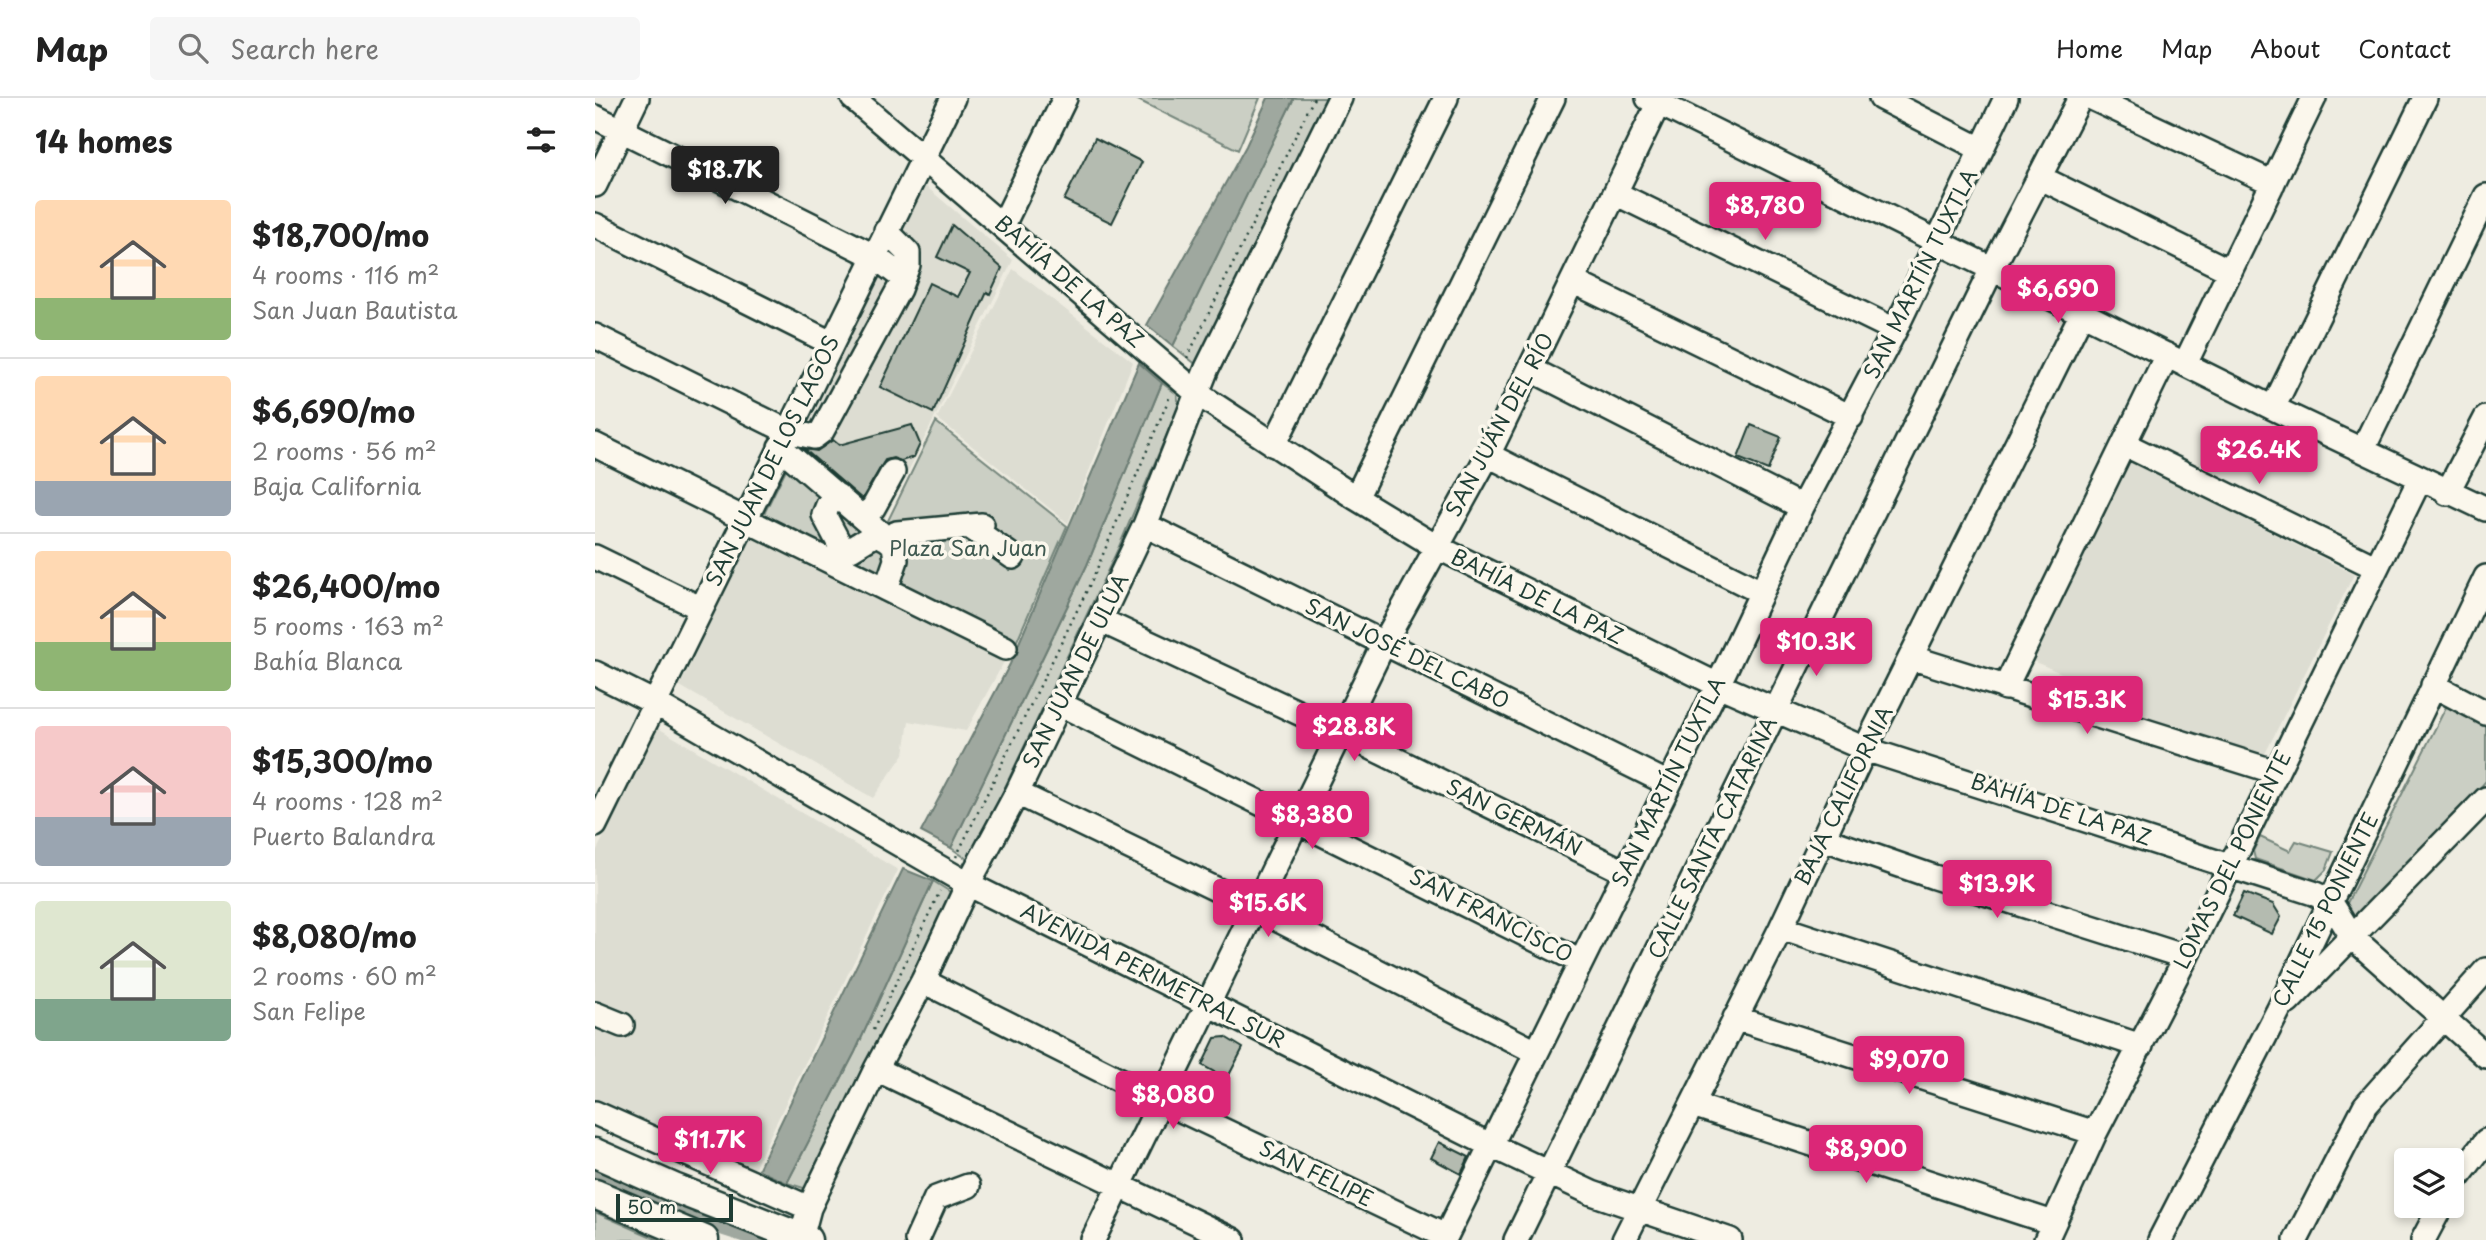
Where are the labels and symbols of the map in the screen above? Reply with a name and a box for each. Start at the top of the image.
pin: $18.7K [668,146,782,206]
street label: SAN MARTÍN TUXTLA [1854,163,1984,384]
pin: $8,780 [1708,183,1822,242]
street label: BAHÍA DE LA PAZ [989,207,1152,354]
pin: $6,690 [2001,266,2115,325]
street label: SAN JUÁN DEL RÍO [1436,326,1560,522]
street label: SAN JUAN DE LOS LAGOS [696,329,846,591]
pin: $26.4K [2202,426,2316,486]
park label: Plaza San Juan [889,531,1047,563]
street label: BAHÍA DE LA PAZ [1446,540,1630,651]
street label: SAN JUAN DE ULUA [1013,567,1135,773]
street label: SAN JOSÉ DEL CABO [1300,589,1515,716]
pin: $10.3K [1759,618,1873,678]
street label: SAN MARTÍN TUXTLA [1602,671,1732,892]
pin: $15.3K [2030,676,2144,736]
street label: BAJA CALIFORNIA [1785,700,1900,890]
pin: $28.8K [1297,704,1411,763]
street label: CALLE SANTA CATARINA [1638,710,1784,964]
street label: LOMAS DEL PONIENTE [2164,744,2298,974]
street label: BAHÍA DE LA PAZ [1967,764,2156,852]
street label: SAN GERMÁN [1441,769,1588,863]
pin: $8,380 [1255,792,1369,851]
street label: CALLE 15 PONIENTE [2263,806,2385,1012]
street label: SAN FRANCISCO [1405,859,1579,969]
pin: $13.9K [1940,860,2054,920]
pin: $15.6K [1211,880,1325,939]
street label: AVENIDA PERIMETRAL SUR [1016,893,1292,1055]
pin: $9,070 [1852,1037,1966,1096]
pin: $8,080 [1116,1072,1230,1131]
pin: $11.7K [653,1116,767,1176]
pin: $8,900 [1809,1126,1923,1185]
street label: SAN FELIPE [1254,1131,1379,1214]
scale bar [616,1191,733,1223]

